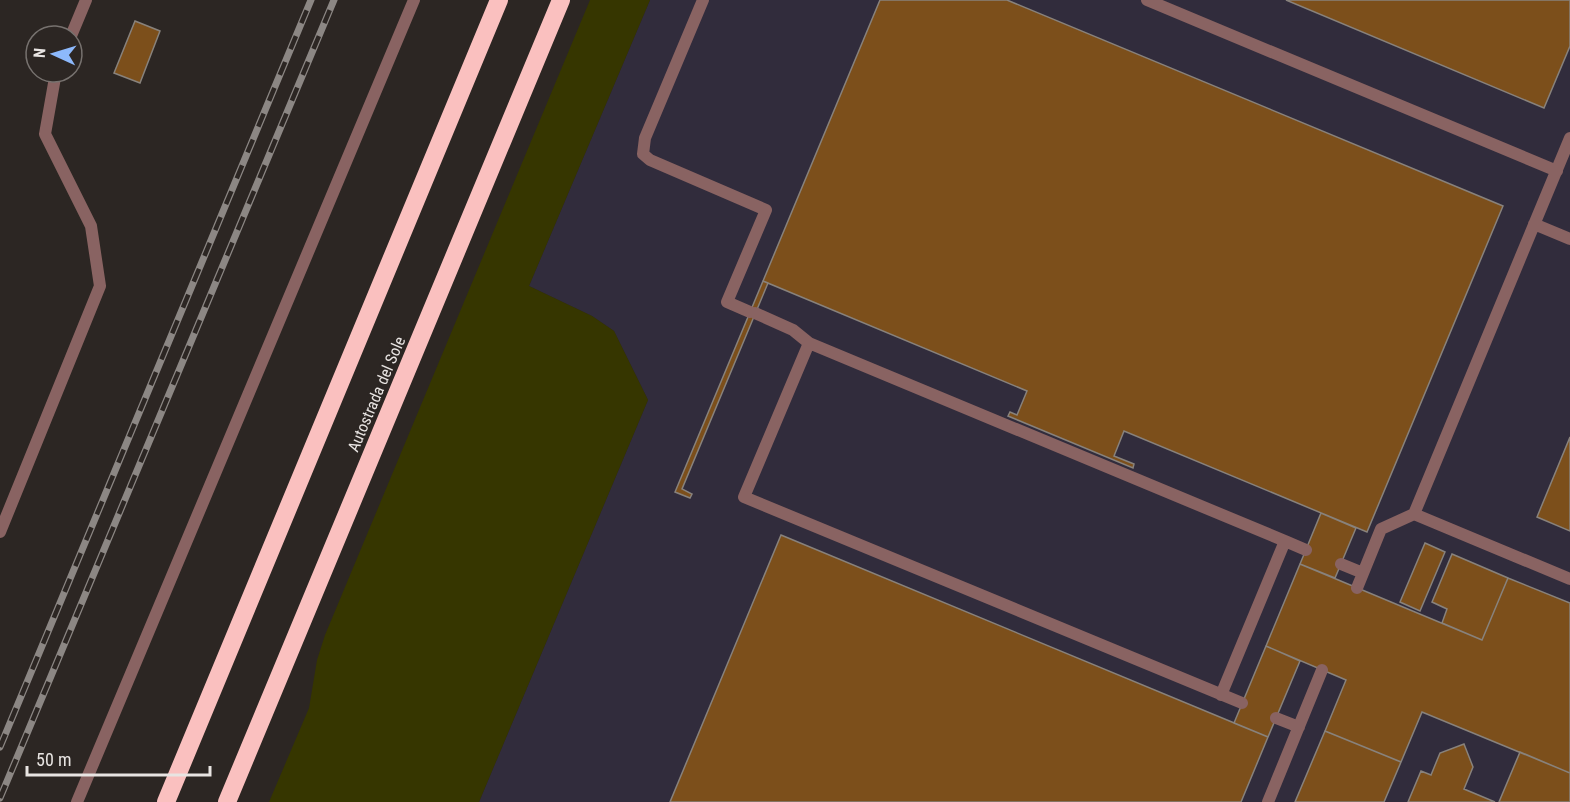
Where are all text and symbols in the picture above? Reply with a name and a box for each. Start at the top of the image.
north arrow [24,24,84,84]
text: N [30,47,49,59]
street label: Autostrada del Sole [344,334,409,455]
scale bar [27,739,210,777]
text: 50 m [36,749,71,770]

